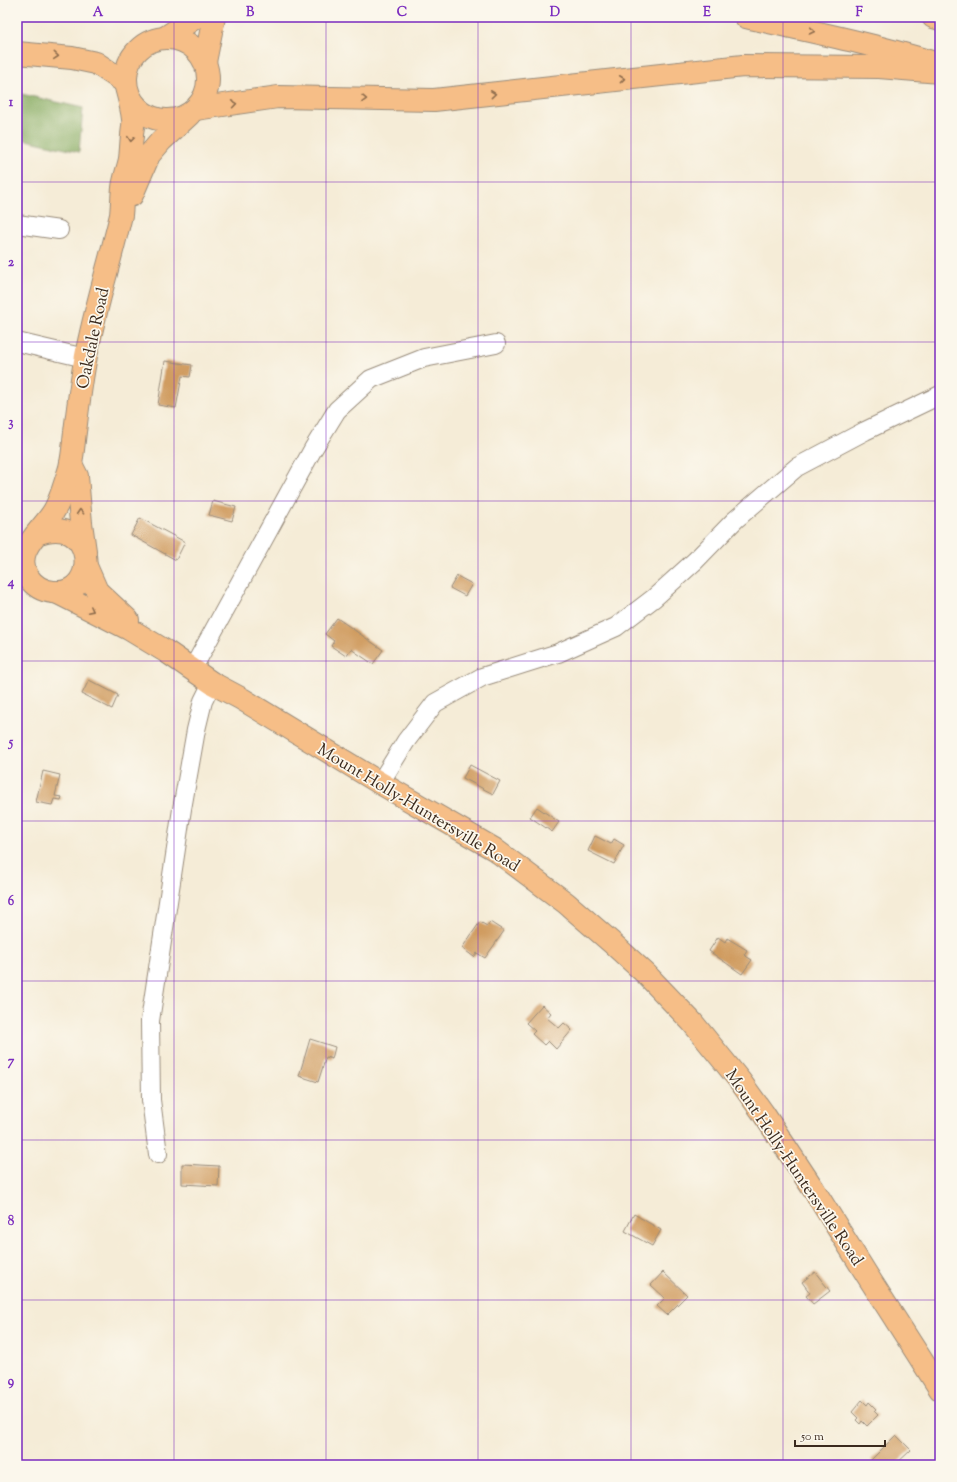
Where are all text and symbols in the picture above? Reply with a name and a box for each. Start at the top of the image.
text: A [93,4,104,22]
text: B [246,4,255,22]
text: C [397,4,407,22]
text: D [550,4,560,22]
text: E [703,4,711,22]
text: F [855,4,863,22]
one-way arrow [808,27,815,35]
one-way arrow [53,52,59,61]
one-way arrow [619,75,626,84]
one-way arrow [490,90,496,99]
text: 1 [9,94,14,112]
one-way arrow [361,95,367,103]
one-way arrow [231,100,237,109]
one-way arrow [127,136,136,142]
text: 2 [8,254,15,272]
street label: Oakdale Road [72,285,116,391]
text: 3 [8,414,14,432]
one-way arrow [76,509,84,515]
text: 4 [7,574,15,592]
one-way arrow [87,605,94,613]
text: 5 [8,734,14,752]
street label: Mount Holly-Huntersville Road [312,739,524,879]
text: 6 [8,893,15,911]
text: 7 [8,1053,15,1071]
street label: Mount Holly-Huntersville Road [718,1065,868,1271]
text: 8 [8,1213,15,1231]
text: 9 [8,1373,15,1391]
scale bar [795,1422,885,1448]
text: 50 m [800,1428,824,1446]

